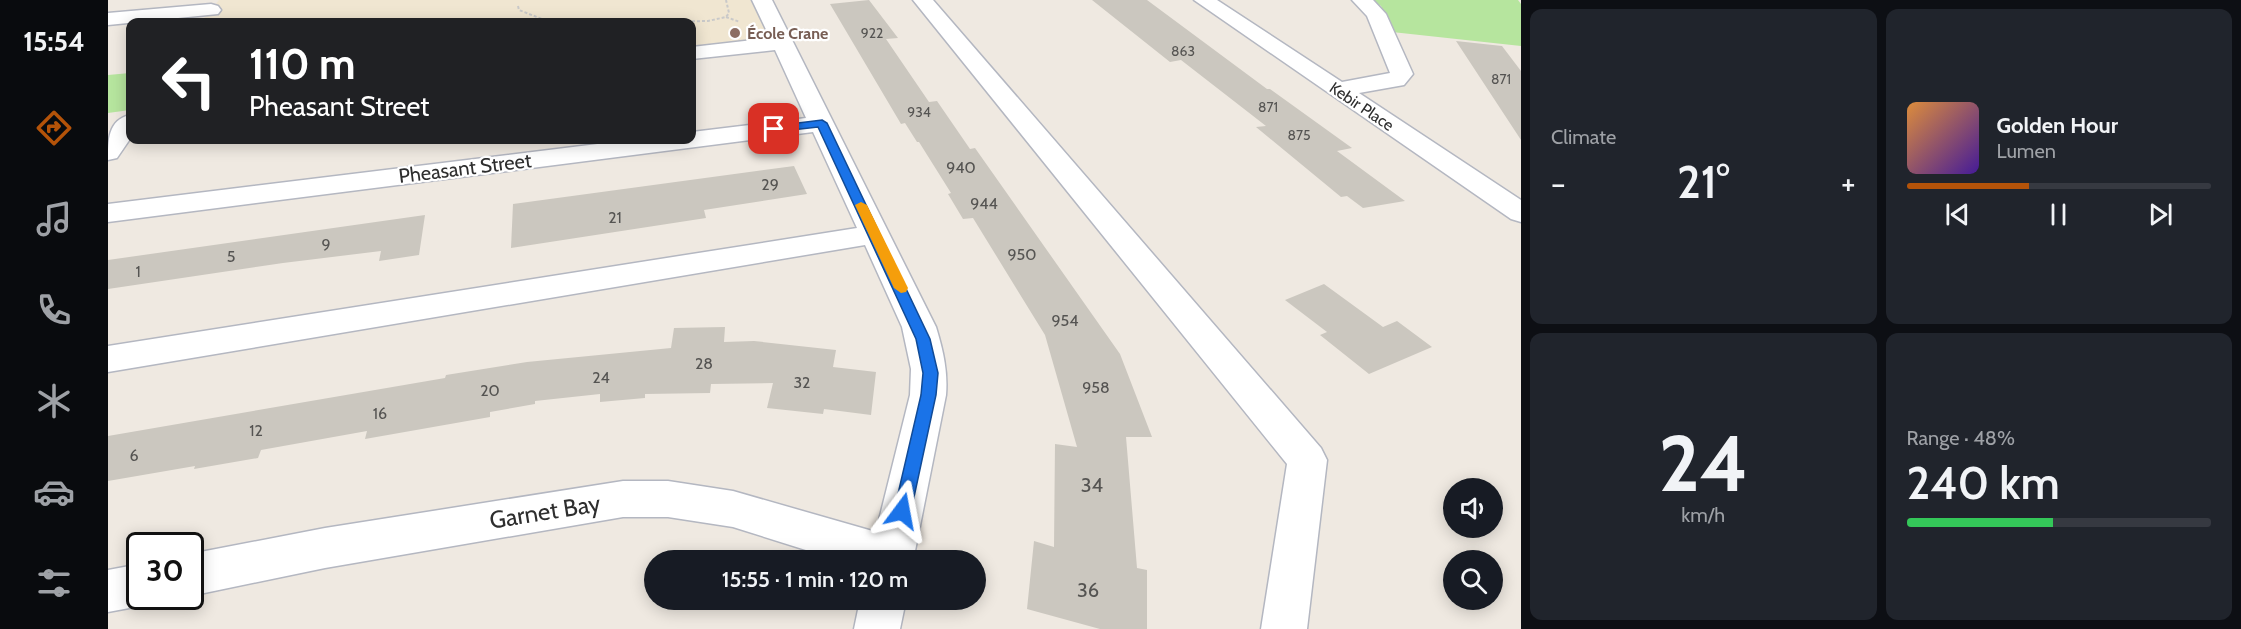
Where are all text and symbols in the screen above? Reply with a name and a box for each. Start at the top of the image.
place label: École Crane [747,24,828,43]
house number: 922 [861,24,883,42]
text: 15:54 [23,25,85,58]
marker: École Crane [728,26,742,40]
text: 110 m [249,38,356,90]
icon: left [150,42,228,120]
house number: 863 [1171,42,1195,60]
house number: 871 [1491,70,1511,88]
street label: Kebir Place [1326,78,1398,135]
text: Pheasant Street [249,90,429,123]
house number: 871 [1258,98,1278,116]
pin [748,103,799,154]
house number: 934 [907,103,931,121]
icon: directions [33,107,75,149]
icon: arrive [757,112,790,145]
text: Golden Hour [1997,112,2118,139]
text: Climate [1551,125,1616,149]
house number: 875 [1287,126,1311,144]
text: Lumen [1997,139,2056,163]
street label: Pheasant Street [397,148,533,188]
text: 21° [1677,155,1730,209]
house number: 940 [946,158,976,177]
text: − [1551,163,1566,203]
text: + [1841,163,1856,203]
house number: 29 [761,175,779,194]
house number: 944 [970,194,998,213]
icon: music [33,198,75,240]
icon: previous [1941,198,1974,231]
icon: pause [2042,198,2075,231]
icon: next [2144,198,2177,231]
house number: 21 [608,208,622,227]
house number: 9 [321,235,331,254]
house number: 950 [1008,245,1036,264]
house number: 5 [227,247,235,266]
house number: 1 [135,262,141,281]
icon: phone [33,289,75,331]
house number: 954 [1052,311,1079,330]
house number: 28 [695,354,713,373]
house number: 24 [592,368,610,387]
house number: 32 [793,373,811,392]
house number: 958 [1082,378,1110,397]
icon: climate [33,380,75,422]
house number: 20 [480,381,500,400]
house number: 16 [373,404,387,423]
text: 24 [1658,416,1748,511]
house number: 12 [249,421,263,440]
text: Range · 48% [1907,426,2015,450]
house number: 6 [129,446,139,465]
text: 240 km [1907,456,2060,510]
icon: car [33,471,75,513]
house number: 34 [1081,473,1104,497]
map controls [1443,478,1503,610]
button: sound [1443,478,1503,538]
position arrow [870,479,934,543]
street label: Garnet Bay [487,488,602,535]
text: km/h [1681,503,1725,527]
speed limit sign: 30 [126,532,204,610]
button: search [1443,550,1503,610]
icon: filters [33,562,75,604]
text: 15:55 · 1 min · 120 m [722,566,908,593]
house number: 36 [1077,578,1099,602]

